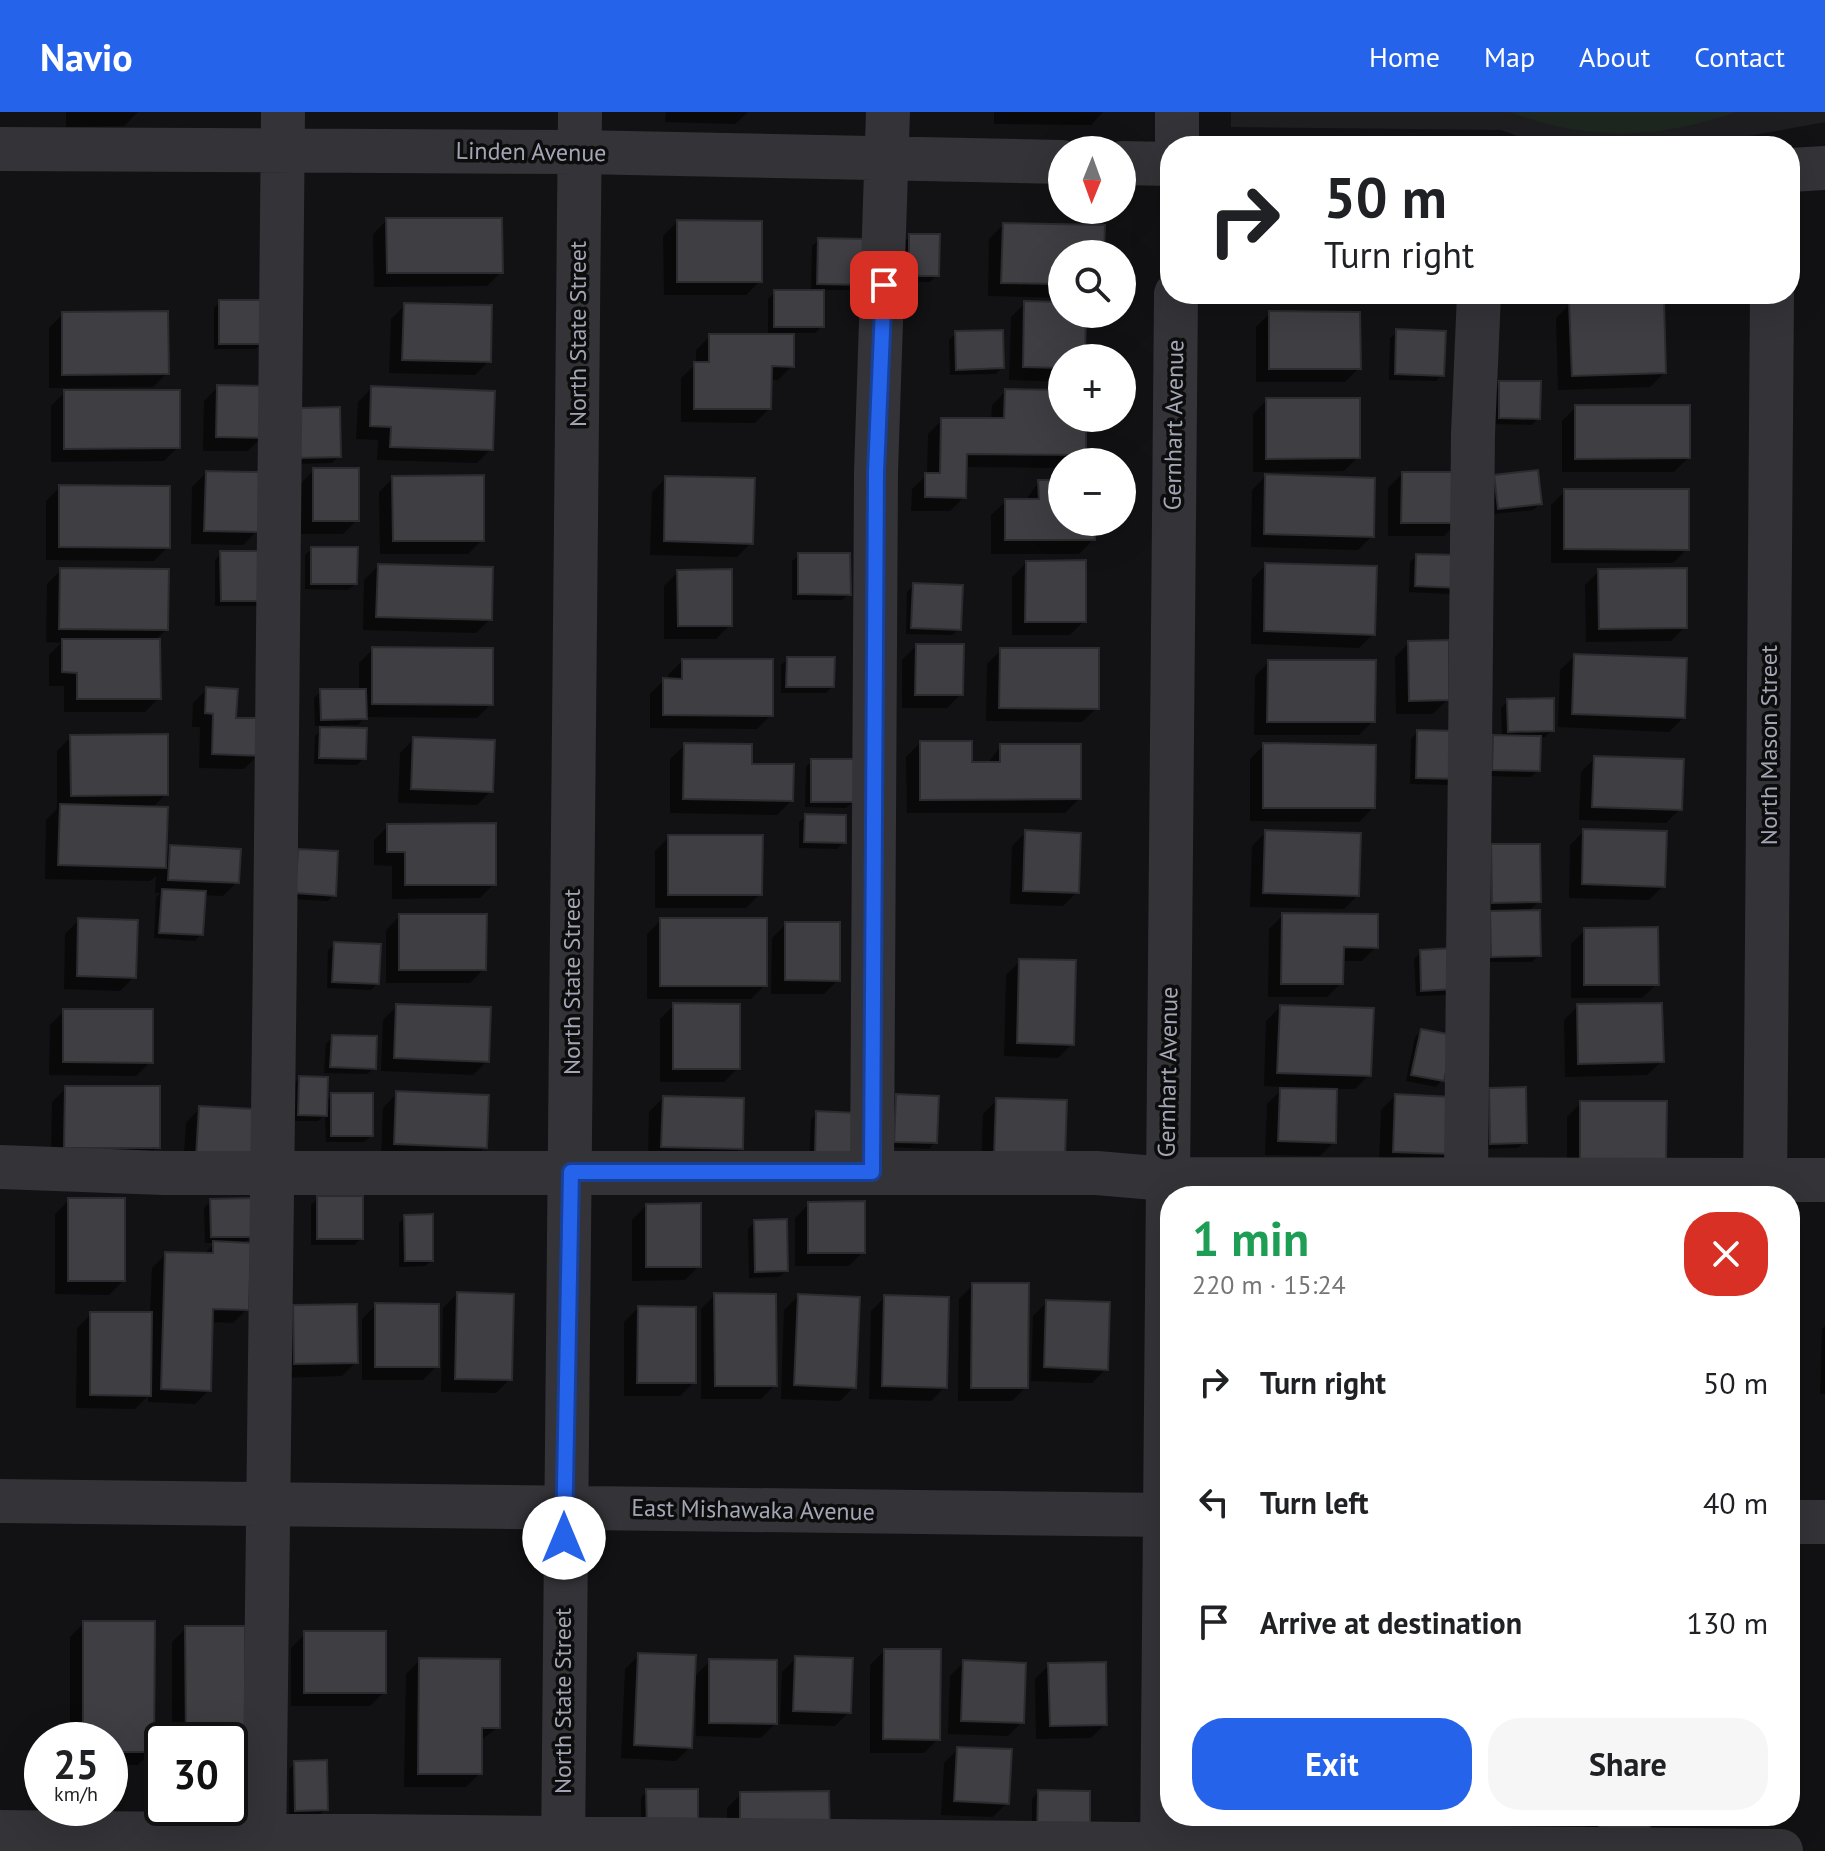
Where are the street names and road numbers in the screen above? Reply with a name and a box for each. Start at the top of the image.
street label: Linden Avenue [455,135,607,168]
street label: North State Street [562,241,593,427]
street label: Gernhart Avenue [1157,339,1190,511]
street label: North Mason Street [1753,645,1784,845]
street label: North State Street [556,889,587,1075]
street label: Gernhart Avenue [1151,986,1184,1158]
street label: East Mishawaka Avenue [631,1492,875,1527]
street label: North State Street [547,1608,578,1794]

